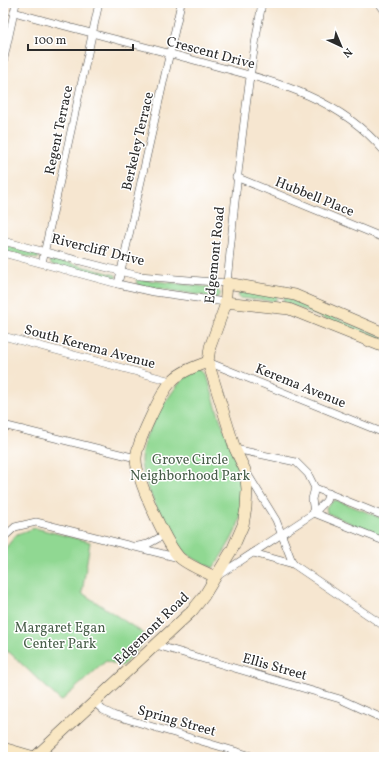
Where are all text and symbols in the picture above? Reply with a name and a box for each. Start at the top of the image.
scale bar [28,26,133,52]
north arrow [321,26,361,66]
text: 100 m [34,33,67,49]
street label: Crescent Drive [164,33,257,74]
text: N [339,44,355,60]
street label: Regent Terrace [41,84,78,177]
street label: Berkeley Terrace [118,90,159,193]
street label: Hubbell Place [272,173,357,222]
street label: Edgemont Road [201,206,230,305]
street label: Rivercliff Drive [49,230,147,271]
street label: South Kerema Avenue [22,321,158,374]
street label: Kerema Avenue [252,360,349,413]
park label: Grove Circle Neighborhood Park [130,451,250,486]
street label: Edgemont Road [110,588,194,670]
park label: Margaret Egan Center Park [14,619,106,654]
street label: Ellis Street [240,649,309,686]
street label: Spring Street [135,701,218,742]

